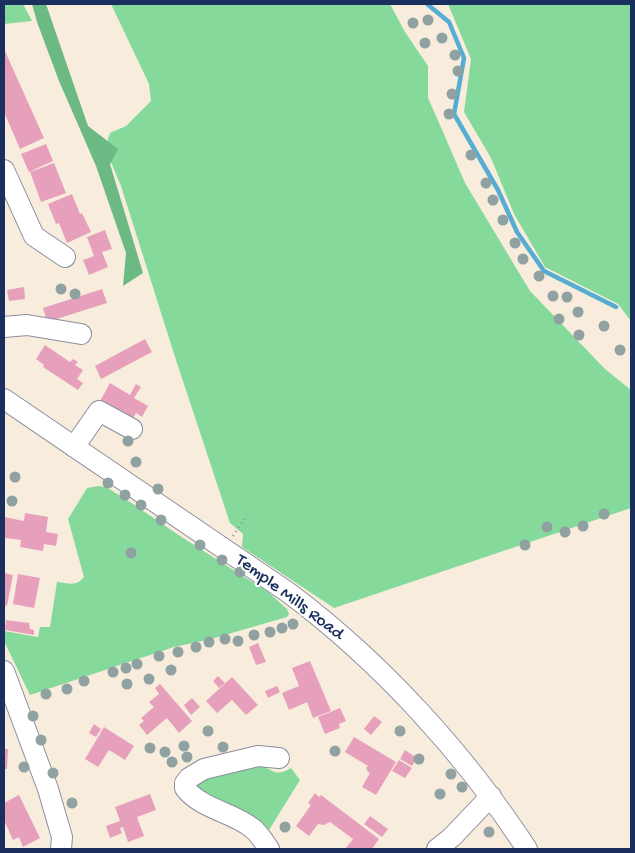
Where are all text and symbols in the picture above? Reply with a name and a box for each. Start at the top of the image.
street label: Temple Mills Road [231,550,347,646]

